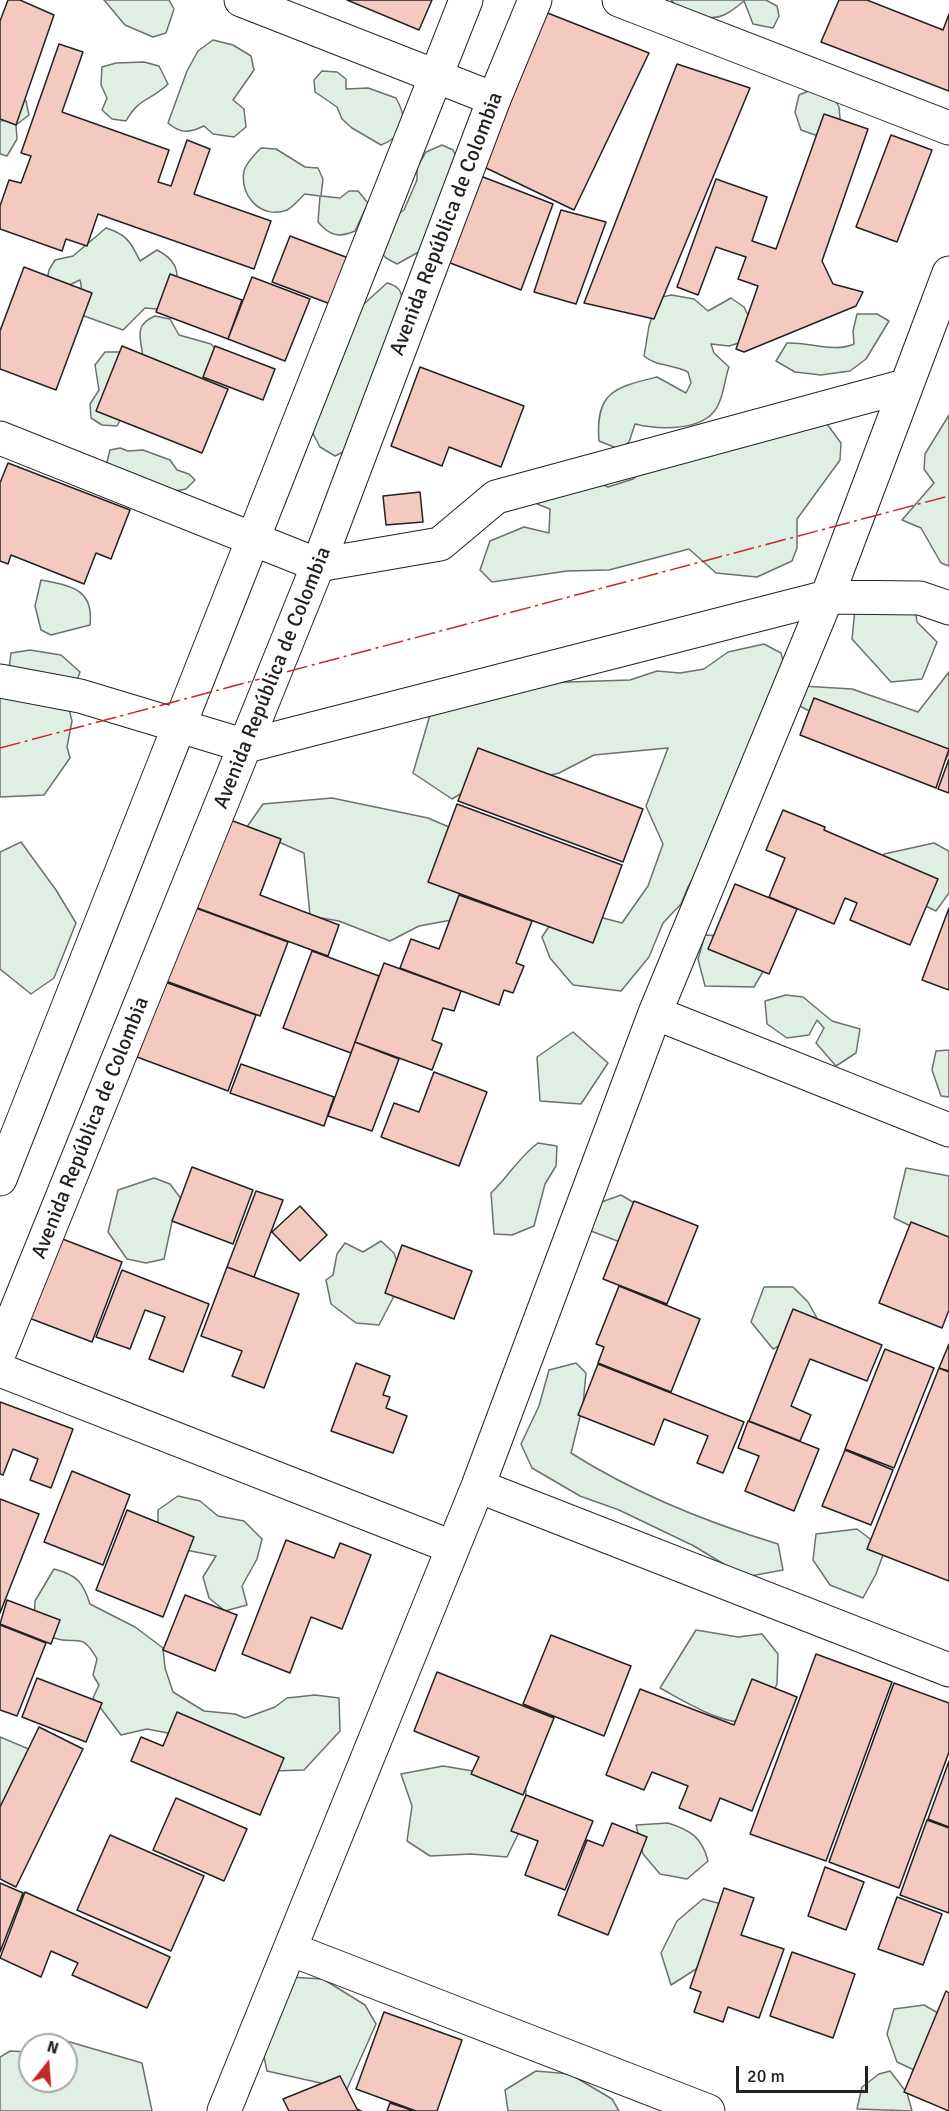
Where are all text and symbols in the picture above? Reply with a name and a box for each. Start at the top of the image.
street label: Avenida República de Colombia [385,89,509,359]
street label: Avenida República de Colombia [209,543,337,813]
street label: Avenida República de Colombia [27,993,155,1263]
north arrow [18,2033,78,2093]
text: N [44,2037,61,2059]
scale bar [739,2054,871,2092]
text: 20 m [747,2065,785,2087]

